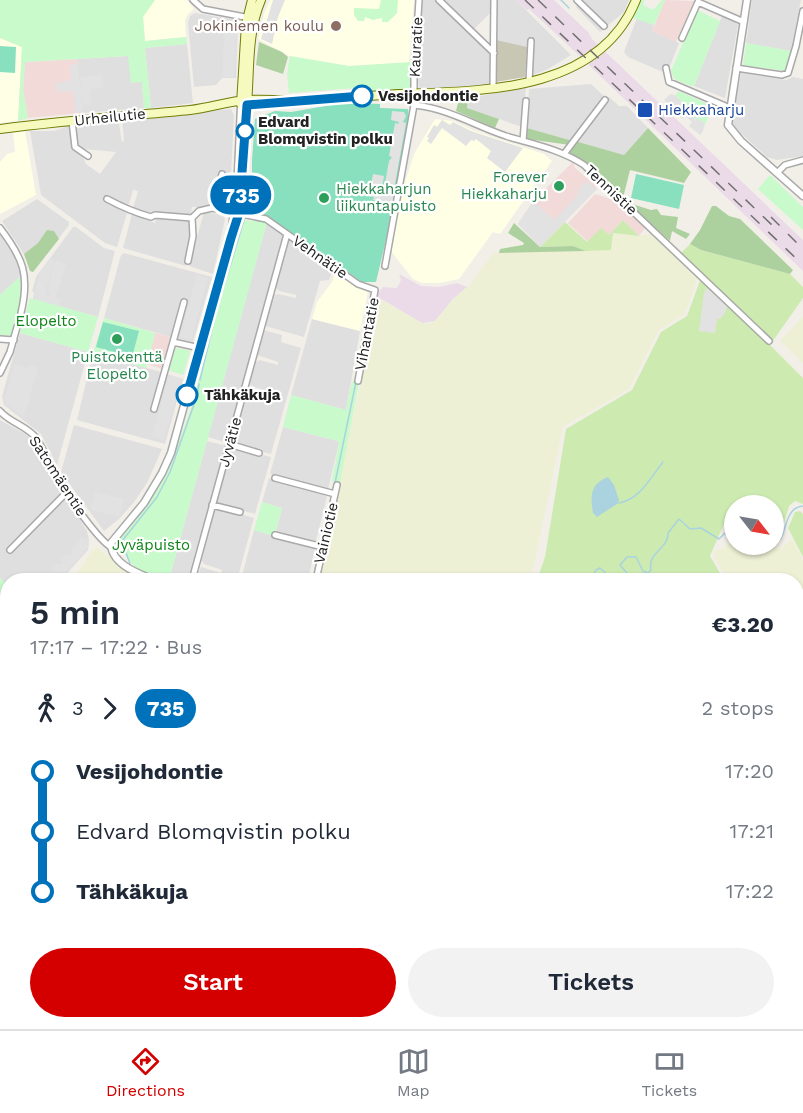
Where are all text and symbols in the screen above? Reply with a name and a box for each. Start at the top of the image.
street label: Kauratie [405,16,427,78]
place label: Jokiniemen koulu [195,17,324,35]
marker: Jokiniemen koulu [329,19,343,33]
marker: Vesijohdontie [351,85,373,107]
place label: Vesijohdontie [378,87,479,105]
marker: Hiekkaharju [636,101,654,119]
place label: Hiekkaharju [658,101,744,119]
street label: Urheilutie [74,104,146,130]
place label: Edvard Blomqvistin polku [258,113,393,148]
marker: Edvard Blomqvistin polku [236,122,254,140]
street label: Tennistie [581,161,641,219]
place label: Forever Hiekkaharju [461,168,547,203]
line badge: 735 [206,176,276,214]
marker: Forever Hiekkaharju [552,179,566,193]
place label: Hiekkaharjun liikuntapuisto [336,180,436,215]
text: 735 [222,183,260,208]
marker: Hiekkaharjun liikuntapuisto [317,191,331,205]
street label: Vehnätie [289,231,351,283]
street label: Vihantatie [351,296,383,372]
park label: Elopelto [16,312,76,330]
marker: Puistokenttä Elopelto [110,332,124,346]
place label: Puistokenttä Elopelto [71,348,163,383]
marker: Tähkäkuja [176,384,198,406]
place label: Tähkäkuja [204,386,281,404]
street label: Jyvätie [215,415,245,469]
street label: Satomäentie [25,432,91,520]
north arrow [724,495,784,555]
map controls [724,495,784,555]
street label: Vainiotie [310,501,342,565]
park label: Jyväpuisto [112,536,190,554]
text: 5 min [30,593,120,632]
text: €3.20 [712,612,774,637]
text: 17:17 – 17:22 · Bus [30,635,202,659]
icon: walk [30,692,63,725]
icon: forward [93,692,126,725]
text: 3 [72,696,84,720]
text: 735 [147,696,184,721]
text: 2 stops [702,696,774,720]
text: Vesijohdontie [76,759,223,784]
text: 17:20 [725,759,774,783]
text: Edvard Blomqvistin polku [76,819,351,844]
text: 17:21 [730,819,774,843]
text: Tähkäkuja [76,879,188,904]
text: 17:22 [726,879,774,903]
button: Start [30,948,396,1017]
button: Tickets [408,948,774,1017]
tab: Directions [106,1045,185,1100]
tab: Map [397,1045,430,1100]
tab: Tickets [642,1045,697,1100]

